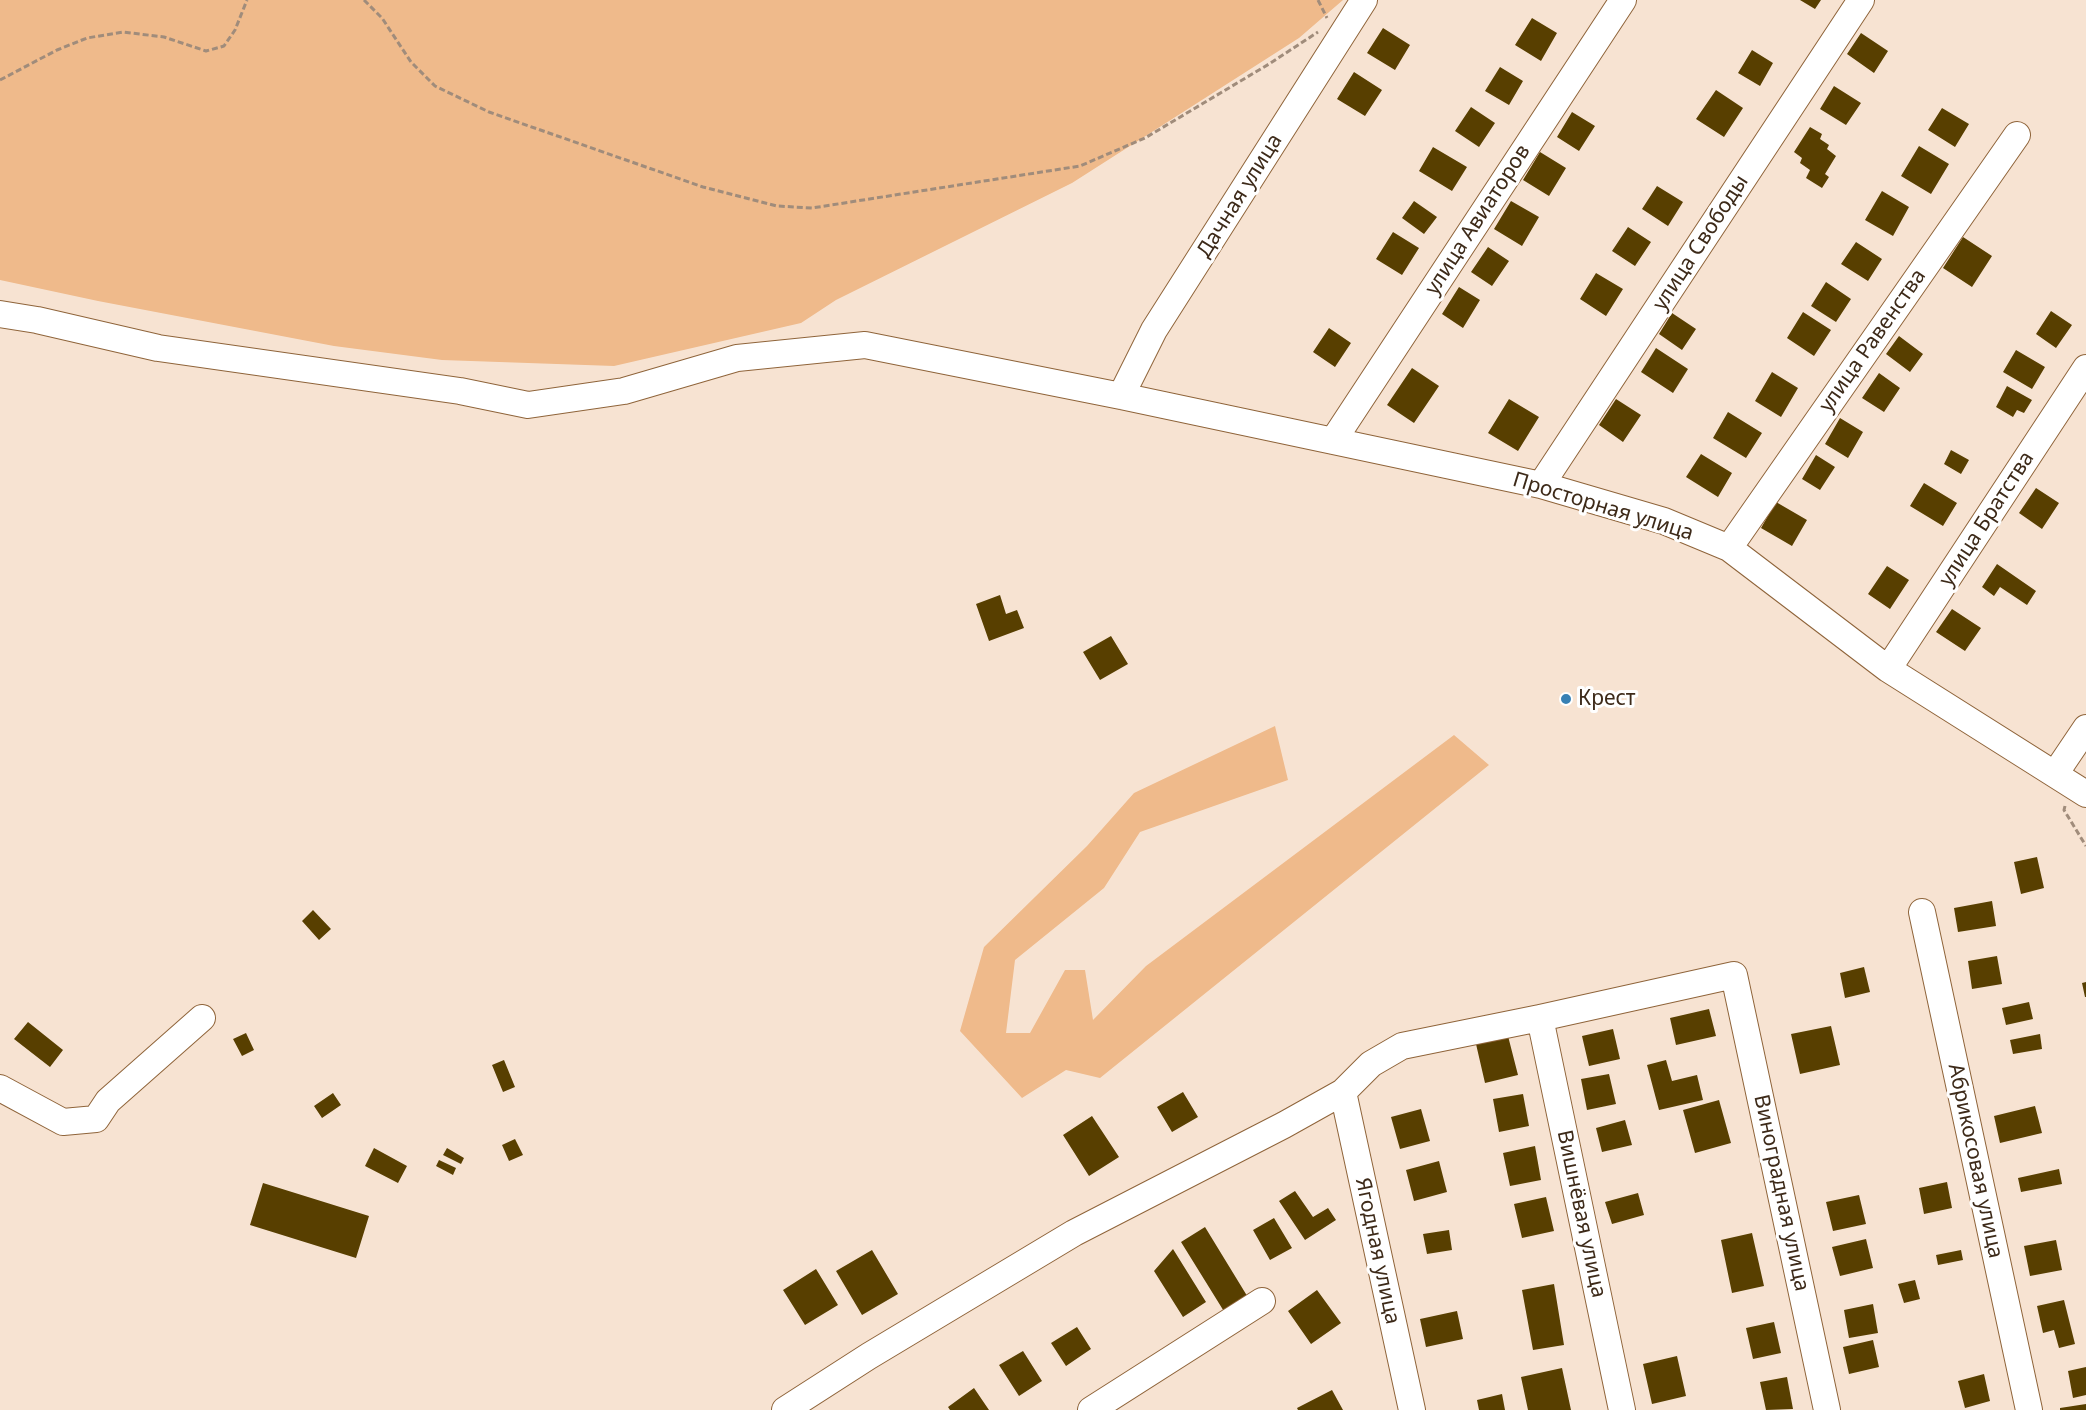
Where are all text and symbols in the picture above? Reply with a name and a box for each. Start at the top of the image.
street label: Дачная улица [1192,130,1288,262]
street label: улица Авиаторов [1420,140,1536,300]
street label: улица Свободы [1648,171,1754,315]
street label: улица Равенства [1814,265,1932,417]
street label: улица Братства [1934,447,2040,591]
street label: Просторная улица [1510,468,1696,546]
place label: Крест [1578,686,1636,712]
marker: Крест [1559,692,1573,706]
street label: Абрикосовая улица [1942,1061,2008,1261]
street label: Виноградная улица [1748,1093,1814,1293]
street label: Вишнёвая улица [1551,1128,1611,1300]
street label: Ягодная улица [1349,1175,1405,1327]

